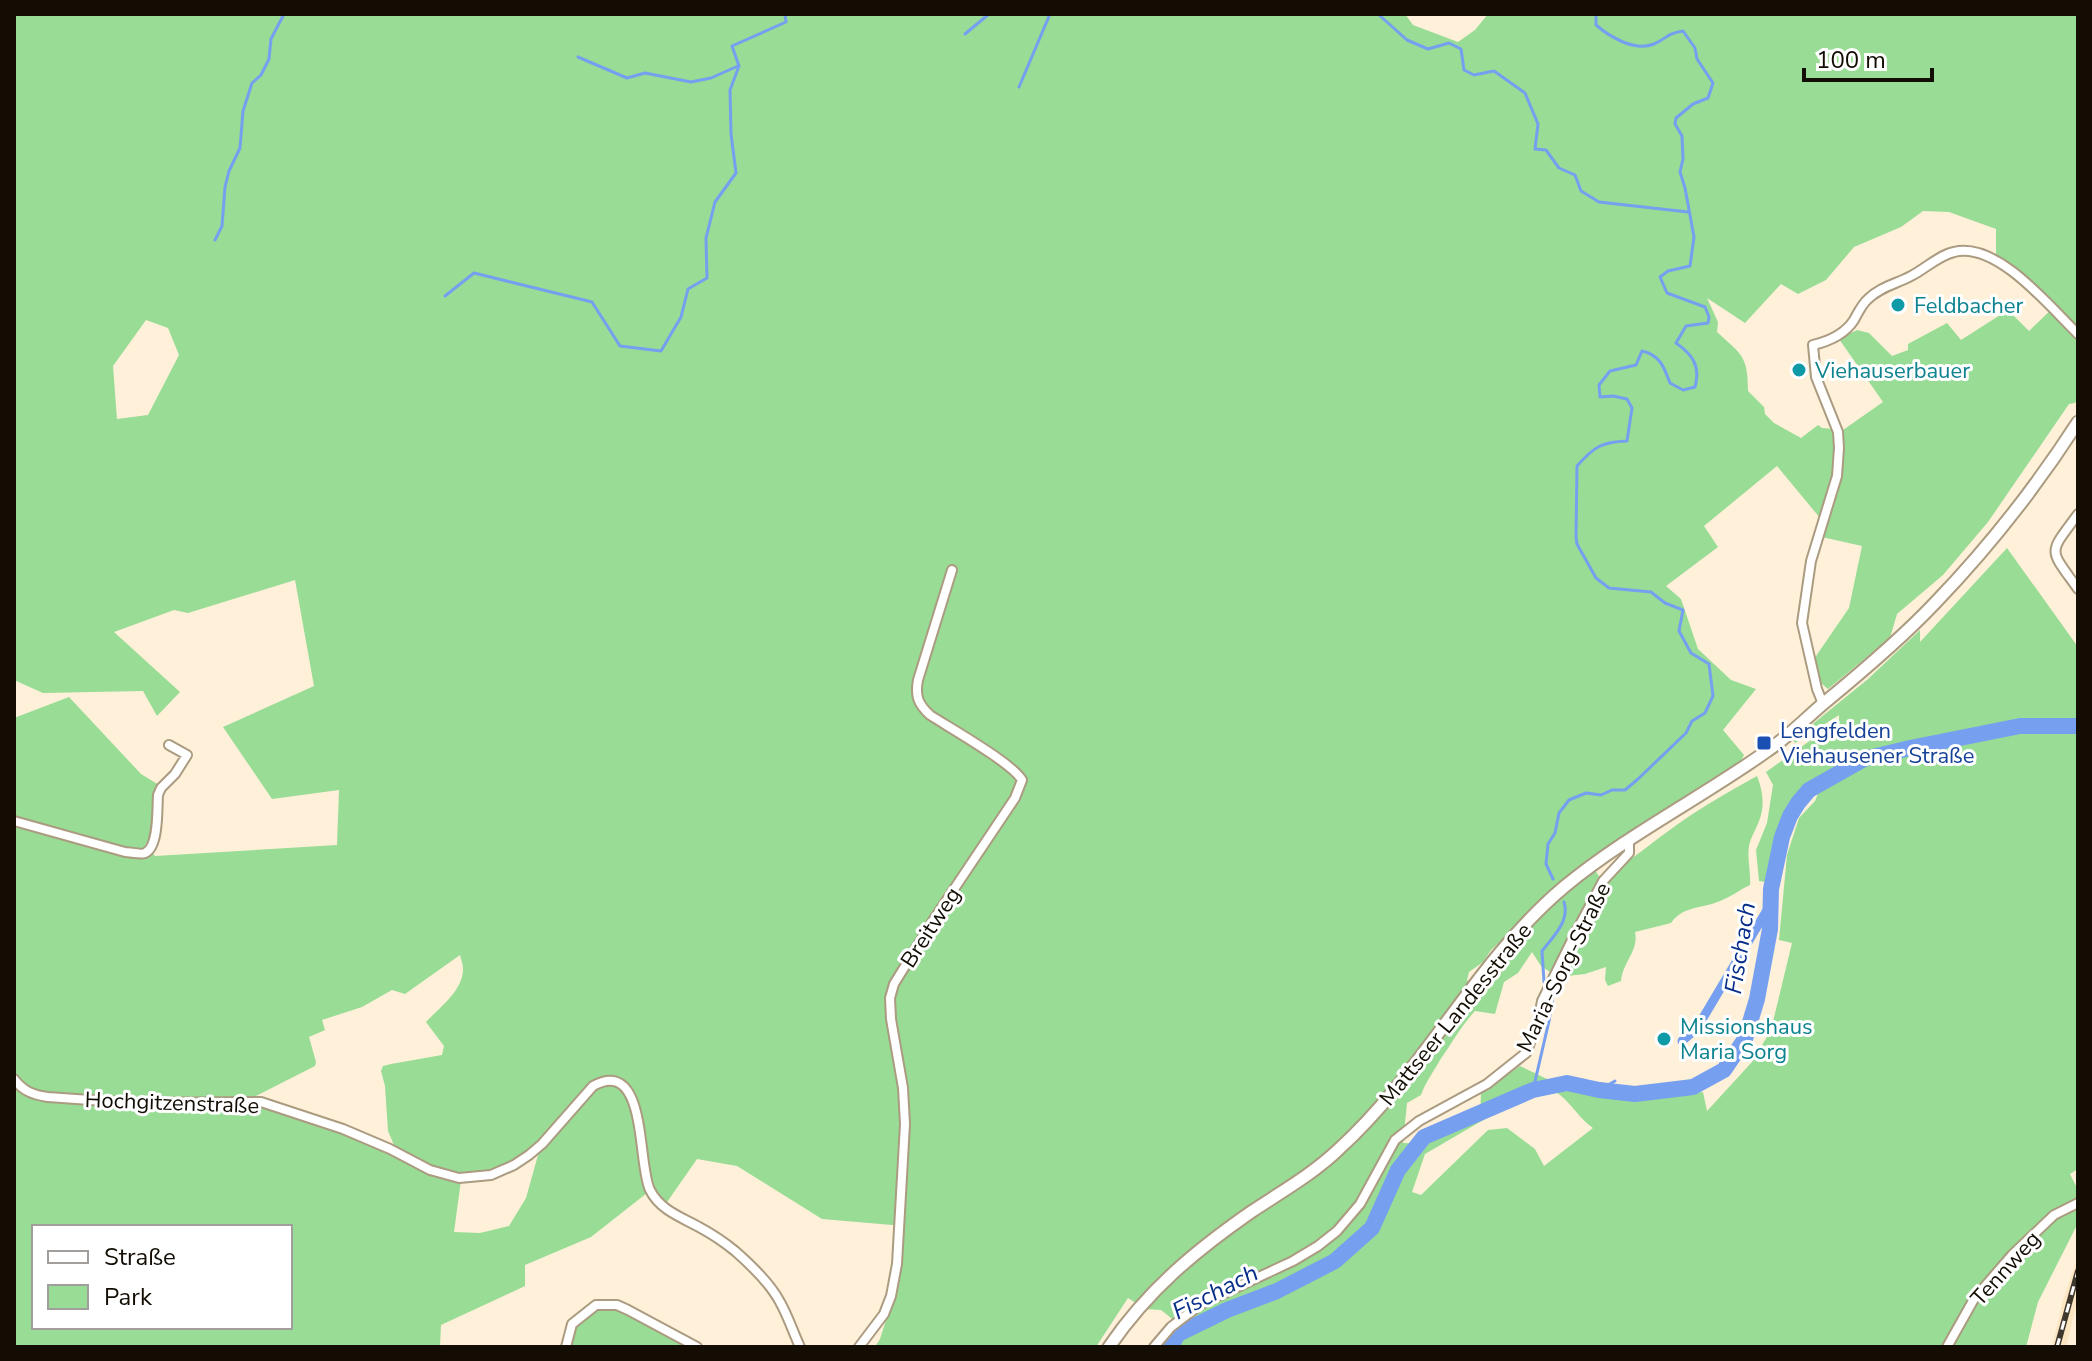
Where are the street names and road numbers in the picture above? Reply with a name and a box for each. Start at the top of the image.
street label: Maria-Sorg-Straße [1510,878,1618,1057]
street label: Breitweg [894,882,968,974]
street label: Mattseer Landesstraße [1373,917,1539,1112]
street label: Hochgitzenstraße [84,1085,260,1121]
street label: Tennweg [1964,1225,2047,1313]

